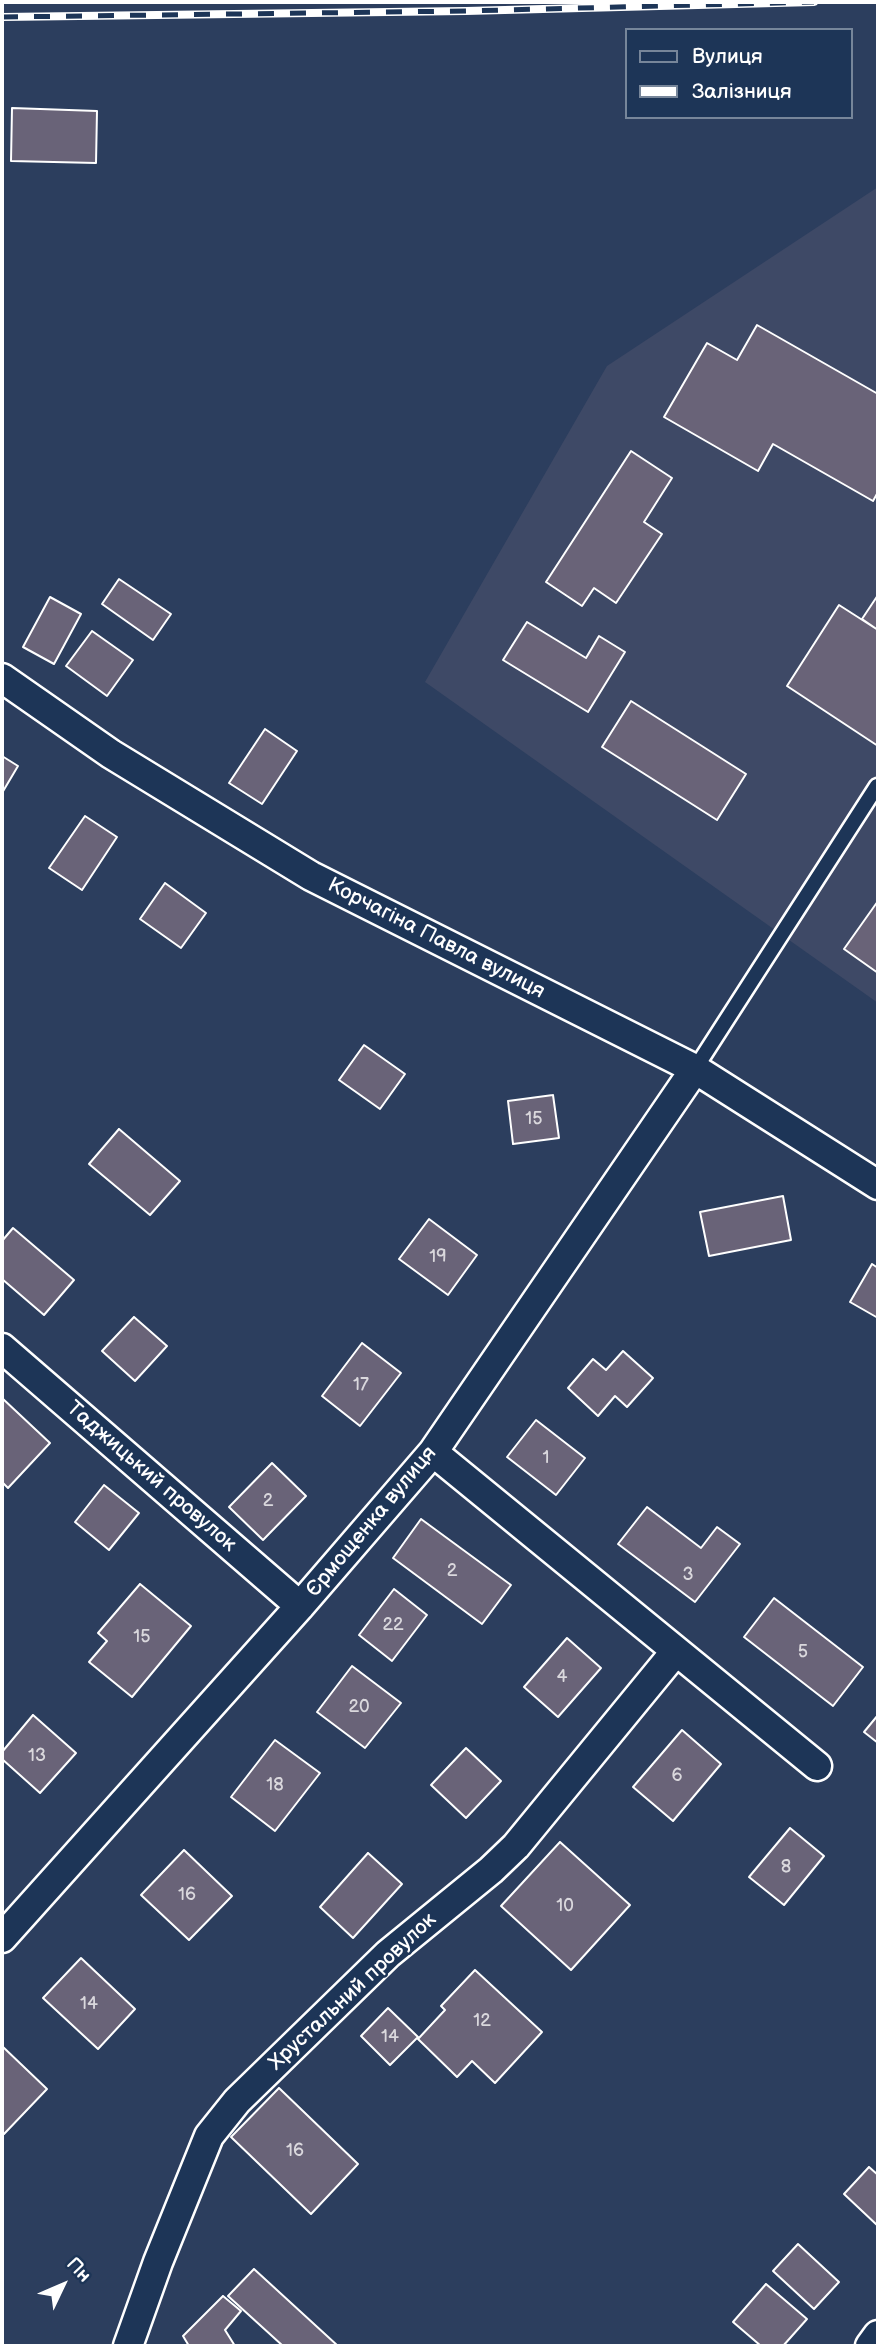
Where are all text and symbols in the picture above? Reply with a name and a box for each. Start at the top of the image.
legend [624,28,852,119]
text: Вулиця [692,44,763,69]
text: Залізниця [692,79,792,104]
street label: Корчагіна Павла вулиця [323,873,549,1005]
house number: 15 [525,1108,543,1130]
house number: 19 [429,1246,447,1268]
house number: 17 [353,1374,369,1396]
street label: Таджицький провулок [61,1396,241,1558]
street label: Єрмощенка вулиця [302,1441,442,1603]
house number: 1 [543,1447,549,1469]
house number: 2 [263,1490,273,1512]
house number: 2 [447,1560,457,1582]
house number: 3 [682,1564,694,1586]
house number: 22 [382,1614,404,1636]
house number: 15 [133,1626,151,1648]
house number: 5 [798,1641,808,1663]
house number: 4 [557,1666,567,1688]
house number: 20 [348,1696,370,1718]
house number: 13 [28,1745,46,1767]
house number: 6 [672,1765,682,1787]
house number: 18 [266,1774,284,1796]
house number: 8 [781,1856,791,1878]
house number: 16 [178,1884,196,1906]
house number: 10 [556,1895,574,1917]
street label: Хрустальний провулок [264,1908,442,2076]
house number: 14 [80,1993,98,2015]
house number: 12 [473,2010,491,2032]
house number: 14 [381,2026,399,2048]
house number: 16 [286,2140,304,2162]
north arrow [28,2250,98,2320]
text: Пн [61,2253,96,2287]

